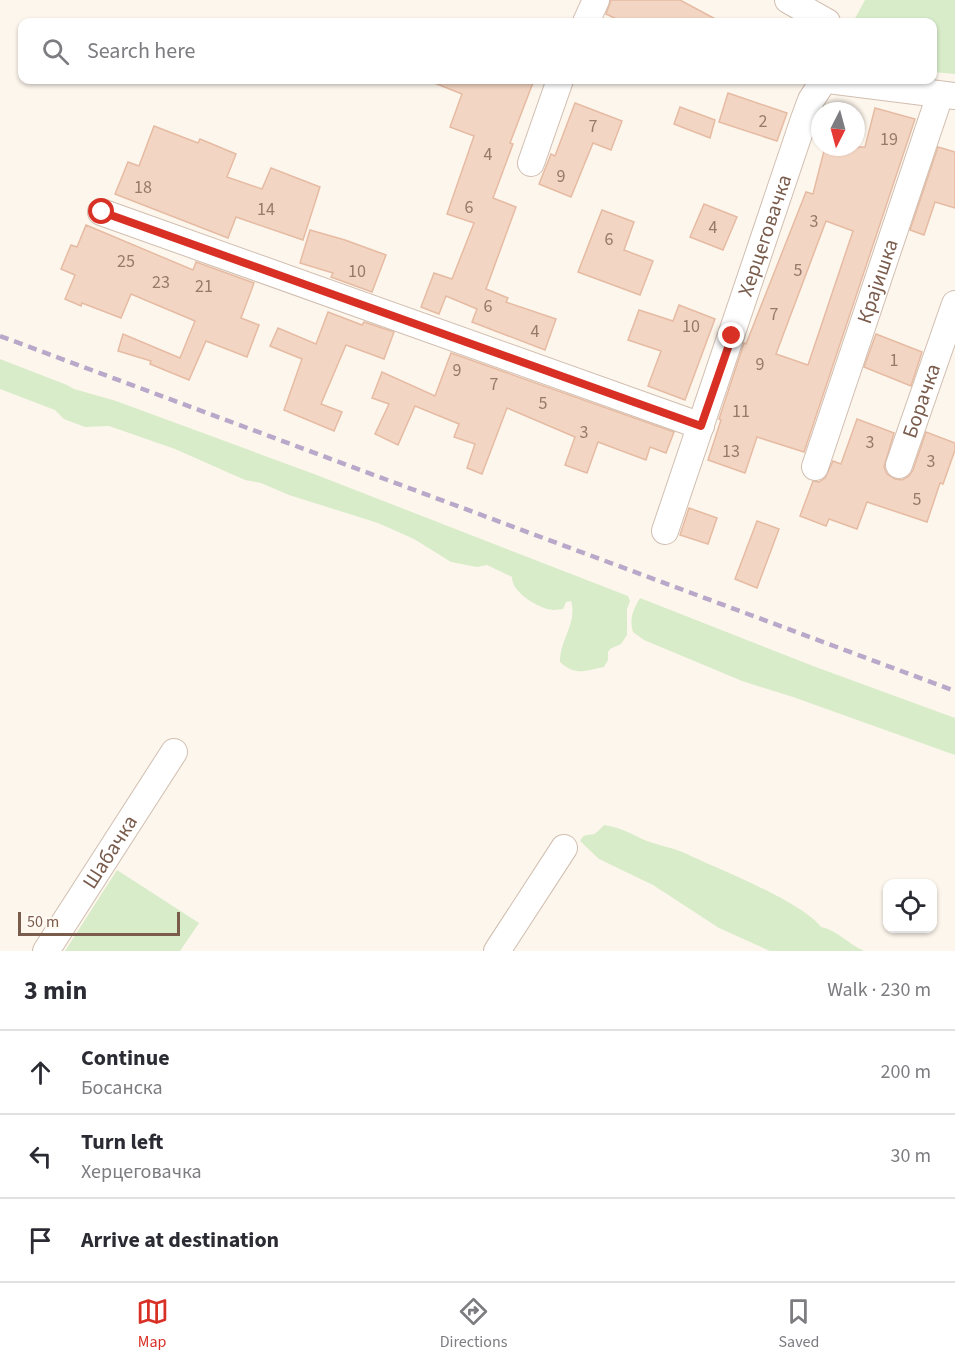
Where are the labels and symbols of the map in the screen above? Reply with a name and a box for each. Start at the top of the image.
north arrow [811,102,865,156]
house number: 2 [759,109,768,134]
house number: 7 [589,114,598,139]
house number: 19 [880,127,898,152]
house number: 4 [484,142,493,167]
house number: 9 [557,164,566,189]
street label: Херцеговачка [730,171,799,300]
house number: 18 [134,175,152,200]
house number: 6 [465,195,474,220]
house number: 14 [257,197,275,222]
route start [88,198,114,224]
house number: 3 [810,209,819,234]
house number: 4 [709,215,718,240]
house number: 6 [605,227,614,252]
street label: Крајишка [849,235,906,328]
house number: 25 [117,249,135,274]
house number: 5 [794,258,803,283]
house number: 10 [348,259,366,284]
house number: 23 [152,270,170,295]
house number: 21 [195,274,213,299]
house number: 6 [484,294,493,319]
house number: 7 [770,302,779,327]
house number: 10 [682,314,700,339]
house number: 4 [531,319,540,344]
route end [718,322,744,348]
house number: 1 [890,348,898,373]
house number: 9 [756,352,765,377]
house number: 9 [453,358,462,383]
street label: Борачка [895,359,948,442]
house number: 7 [490,372,499,397]
house number: 5 [539,391,548,416]
house number: 11 [732,399,750,424]
house number: 3 [580,420,589,445]
house number: 3 [866,430,875,455]
house number: 13 [722,439,740,464]
house number: 3 [927,449,936,474]
house number: 5 [913,487,922,512]
street label: Шабачка [75,809,145,895]
scale bar [18,909,180,936]

